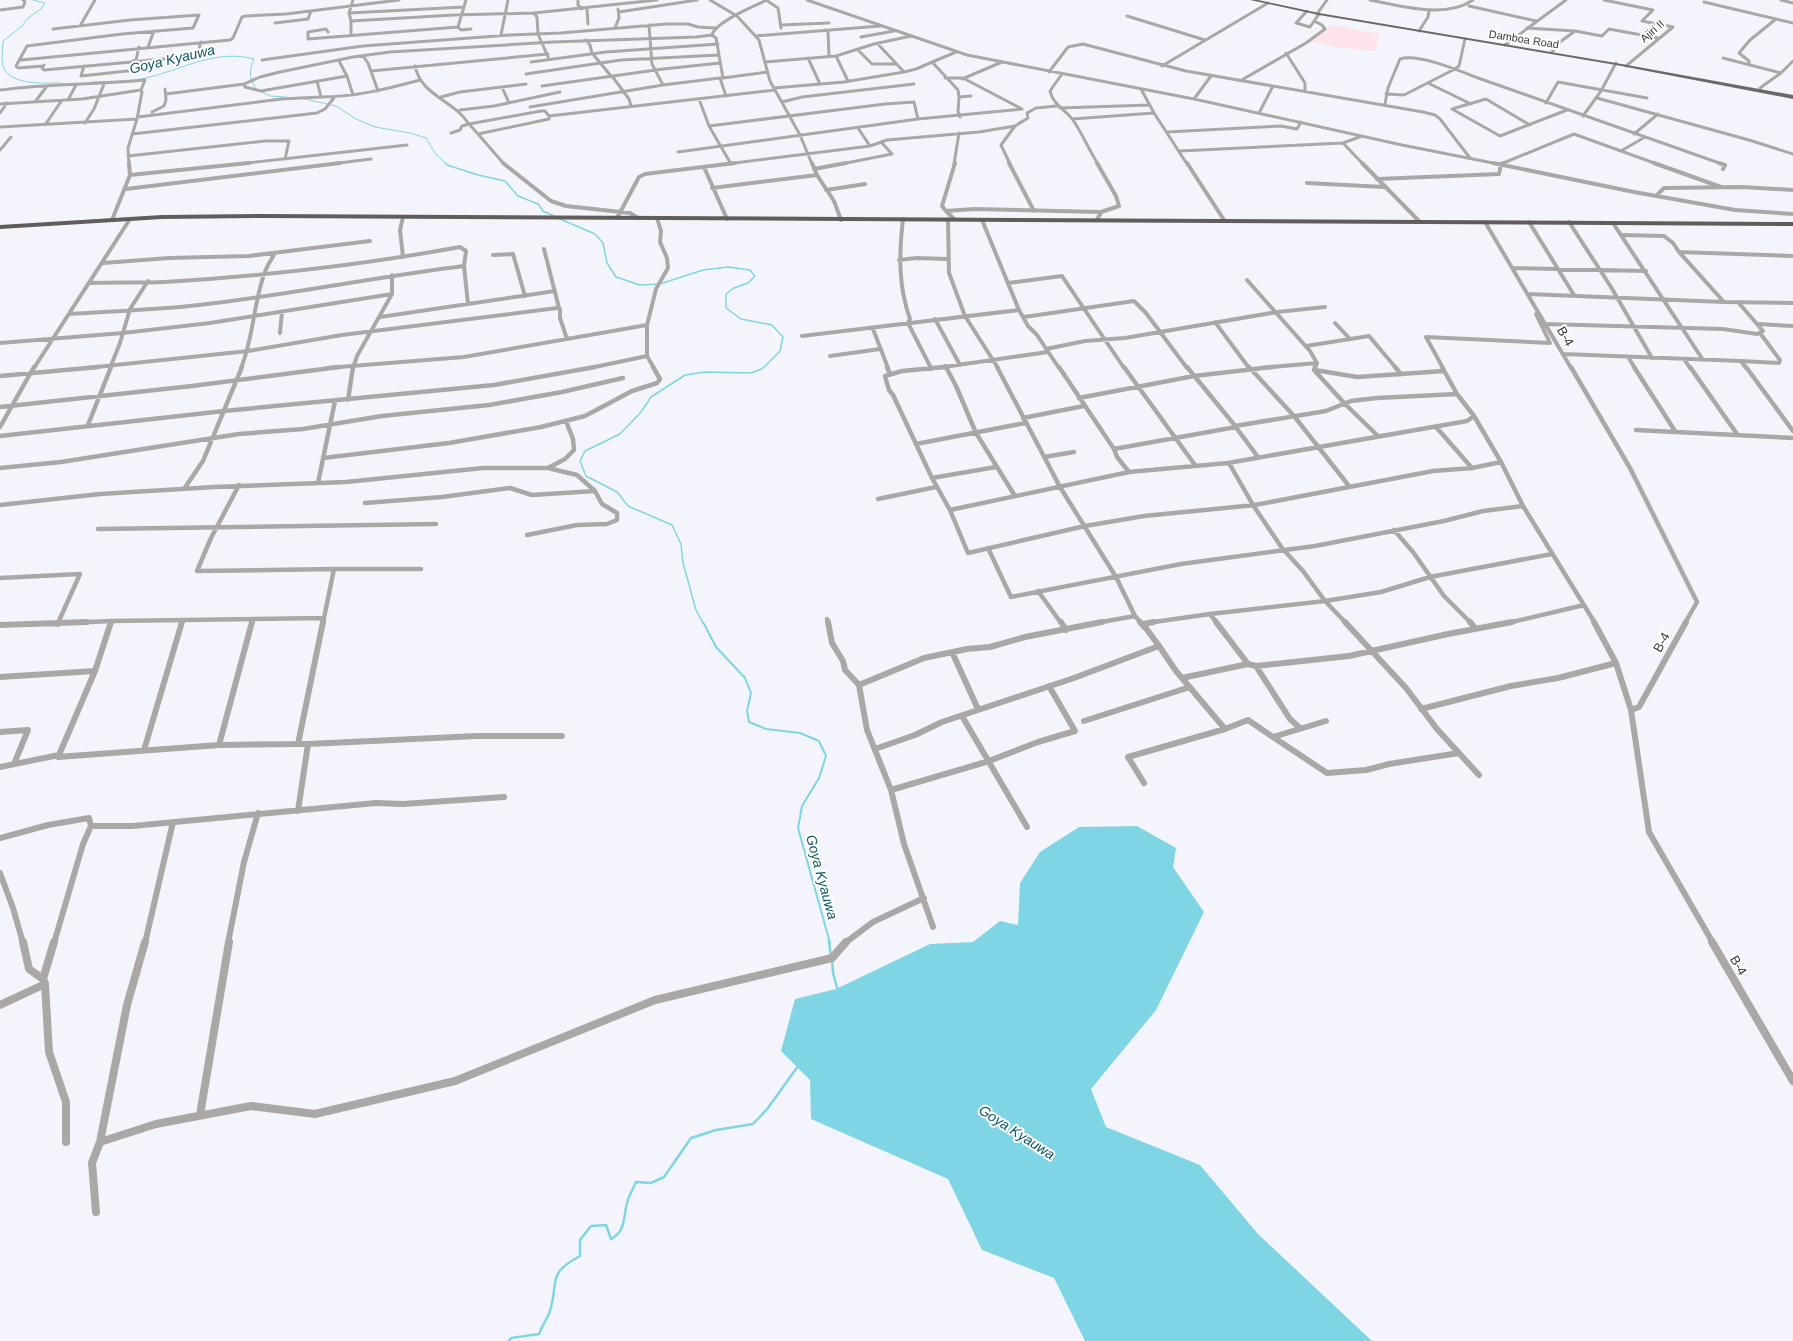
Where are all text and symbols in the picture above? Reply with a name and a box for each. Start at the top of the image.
street label: Ajiri II [1638,17,1666,45]
street label: Damboa Road [1488,28,1560,50]
water label: Goya Kyauwa [128,41,216,77]
street label: B-4 [1554,324,1577,349]
street label: B-4 [1650,630,1673,655]
water label: Goya Kyauwa [803,833,841,921]
street label: B-4 [1727,953,1750,978]
water label: Goya Kyauwa [976,1102,1058,1163]

